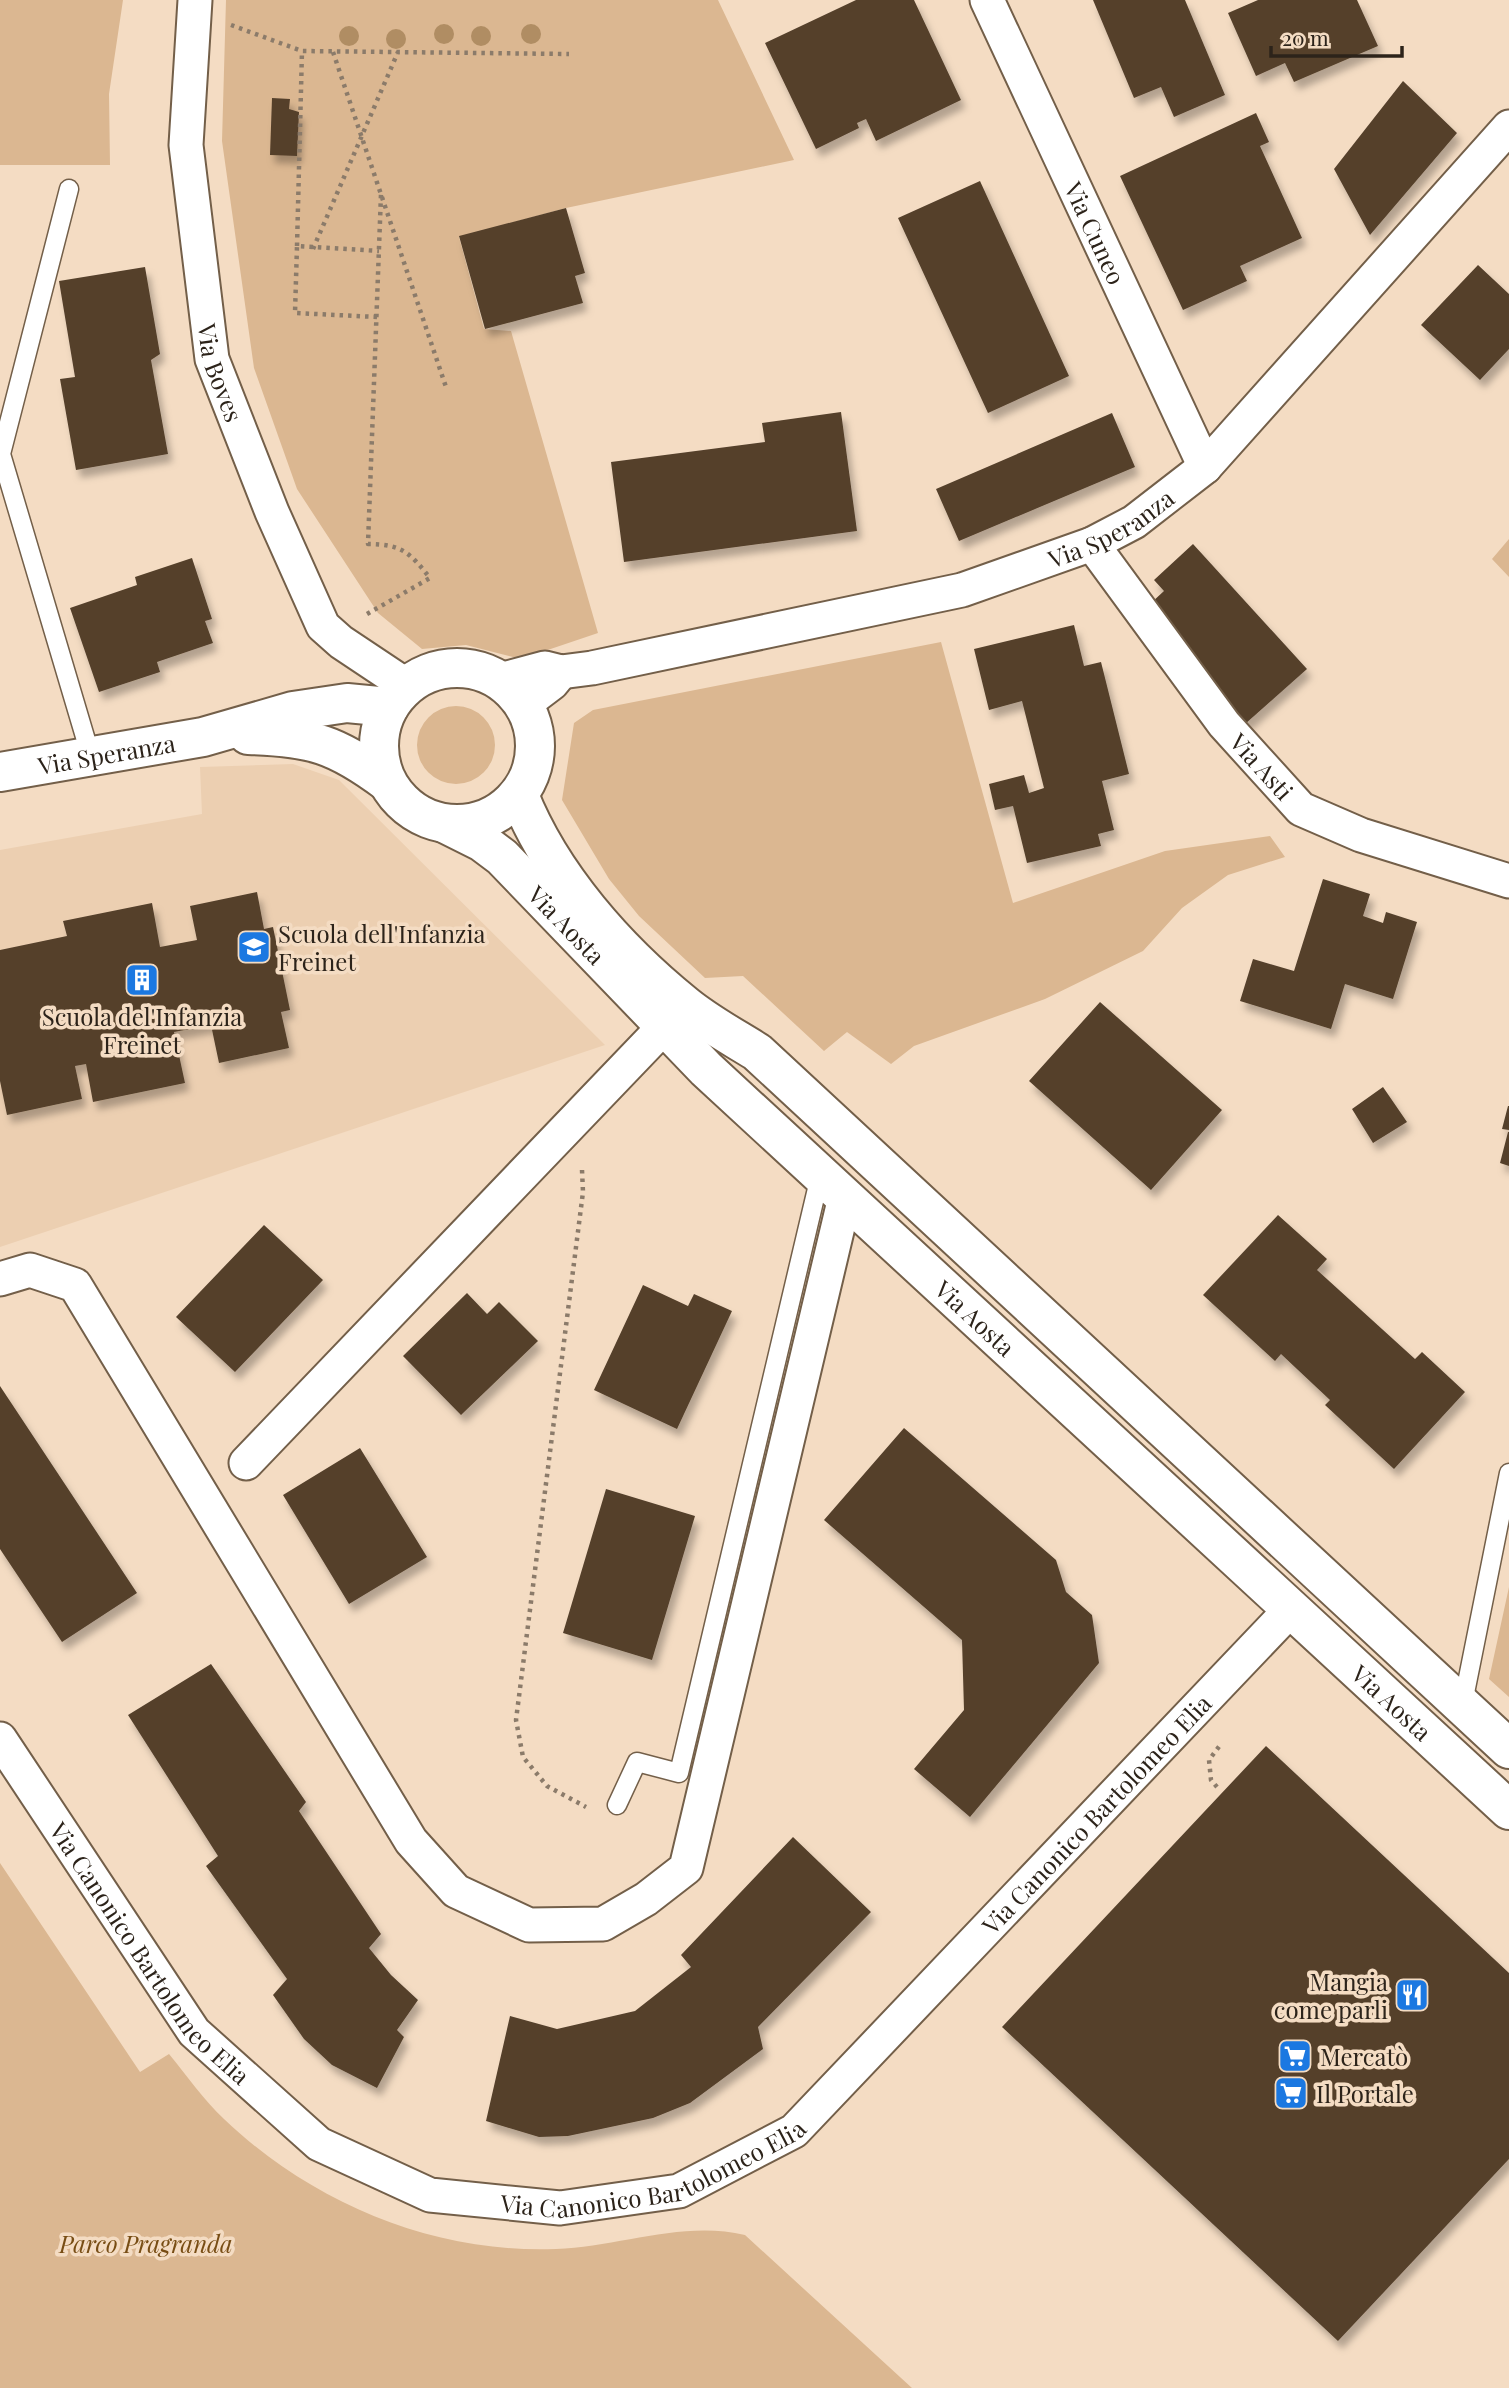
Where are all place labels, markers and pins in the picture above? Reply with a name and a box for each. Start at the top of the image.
place label: Scuola dell'Infanzia Freinet [278,917,486,977]
school or university icon: Scuola dell'Infanzia Freinet [235,928,273,966]
building icon: Scuola del'Infanzia Freinet [123,961,161,999]
place label: Scuola del'Infanzia Freinet [42,1000,242,1060]
place label: Mangia come parli [1274,1965,1388,2025]
restaurant icon: Mangia come parli [1393,1976,1431,2014]
supermarket icon: Mercatò [1276,2037,1314,2075]
place label: Mercatò [1320,2040,1408,2072]
supermarket icon: Il Portale [1272,2074,1310,2112]
place label: Il Portale [1316,2077,1414,2109]

